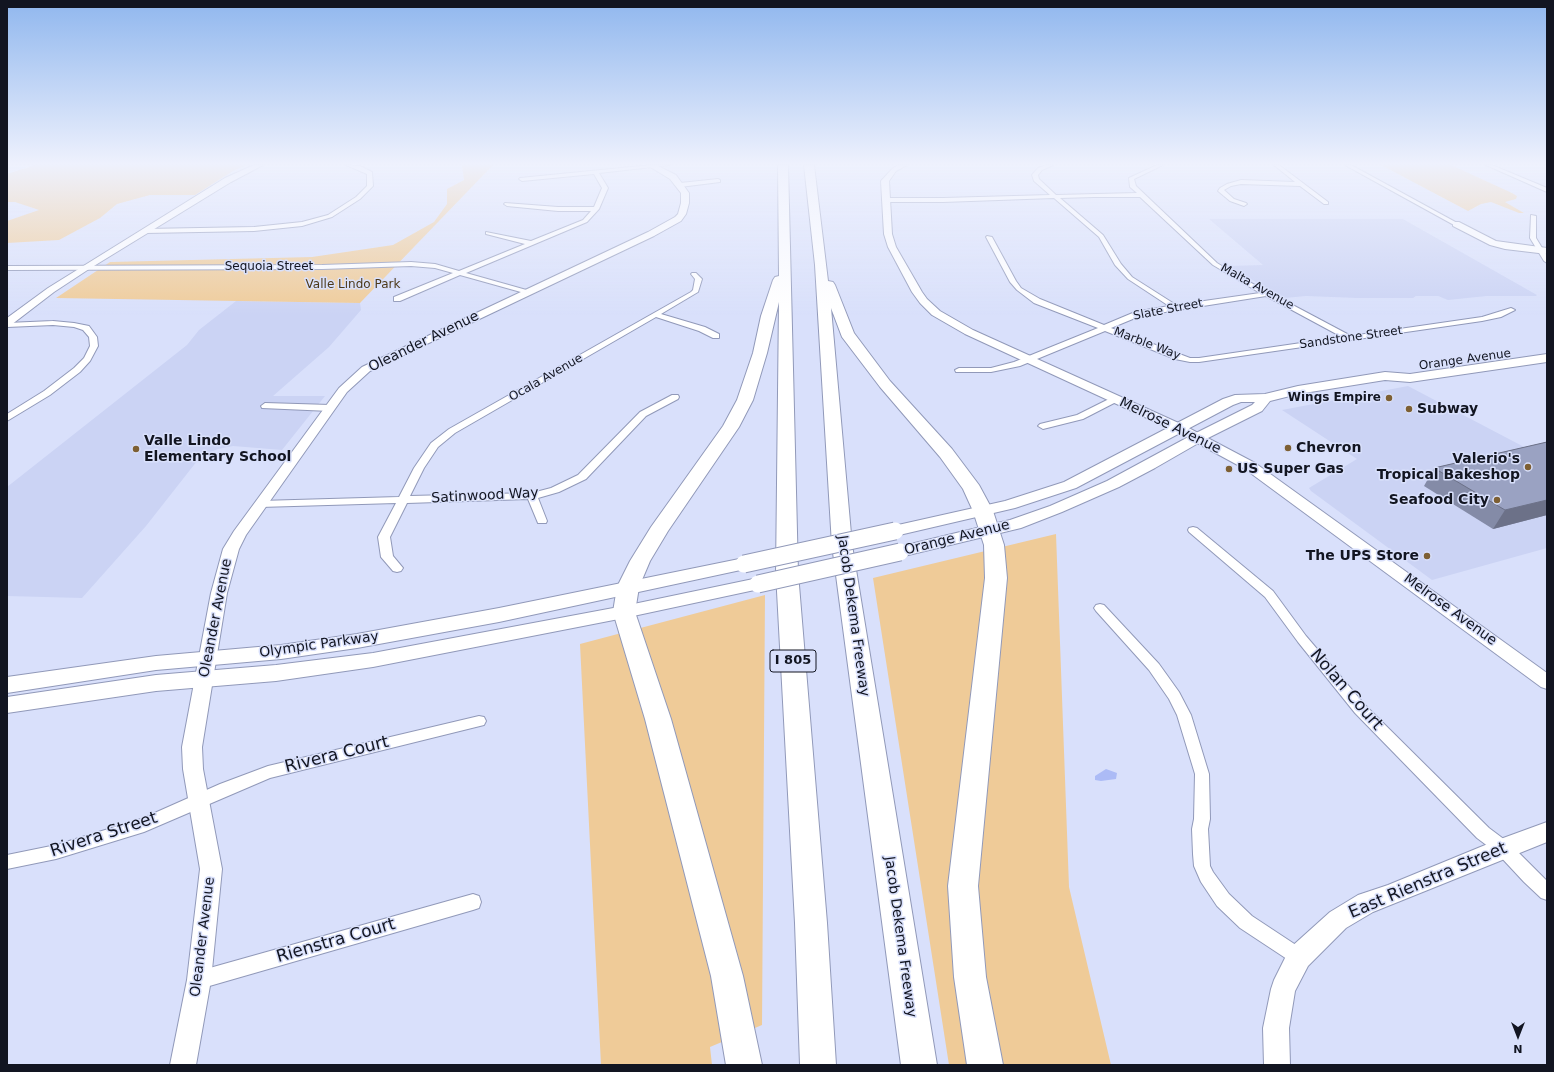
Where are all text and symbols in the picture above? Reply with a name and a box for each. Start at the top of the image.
street label: Sequoia Street [225,260,313,274]
street label: Malta Avenue [1218,261,1296,313]
park label: Valle Lindo Park [306,278,400,292]
street label: Slate Street [1132,296,1204,324]
street label: Oleander Avenue [366,308,482,376]
street label: Sandstone Street [1299,324,1403,352]
street label: Marble Way [1112,325,1182,363]
street label: Orange Avenue [1418,346,1512,374]
street label: Ocala Avenue [507,351,585,405]
place label: Wings Empire [1288,391,1381,405]
marker: Wings Empire [1384,393,1394,403]
street label: Melrose Avenue [1116,394,1224,458]
place label: Subway [1417,401,1478,417]
marker: Subway [1404,404,1414,414]
place label: Valle Lindo Elementary School [144,433,291,466]
place label: Chevron [1296,440,1361,456]
marker: Chevron [1283,443,1293,453]
marker: Valle Lindo Elementary School [131,444,141,454]
place label: Valerio's Tropical Bakeshop [1377,451,1520,484]
place label: US Super Gas [1237,461,1344,477]
marker: Valerio's Tropical Bakeshop [1523,462,1533,472]
marker: US Super Gas [1224,464,1234,474]
street label: Satinwood Way [431,485,539,507]
place label: Seafood City [1389,492,1489,508]
marker: Seafood City [1492,495,1502,505]
street label: Orange Avenue [902,517,1012,559]
street label: Jacob Dekema Freeway [833,534,873,698]
place label: The UPS Store [1306,548,1419,564]
marker: The UPS Store [1422,551,1432,561]
street label: Oleander Avenue [196,557,236,679]
street label: Melrose Avenue [1400,571,1500,649]
street label: Olympic Parkway [258,628,380,662]
street label: Nolan Court [1305,645,1387,735]
road number: I 805 [770,650,816,672]
street label: Rivera Court [283,732,391,778]
street label: Rivera Street [48,808,160,862]
street label: East Rienstra Street [1346,838,1510,924]
street label: Jacob Dekema Freeway [880,855,920,1019]
street label: Oleander Avenue [187,876,219,998]
street label: Rienstra Court [274,914,398,968]
north arrow [1498,1016,1538,1056]
text: N [1513,1042,1523,1055]

